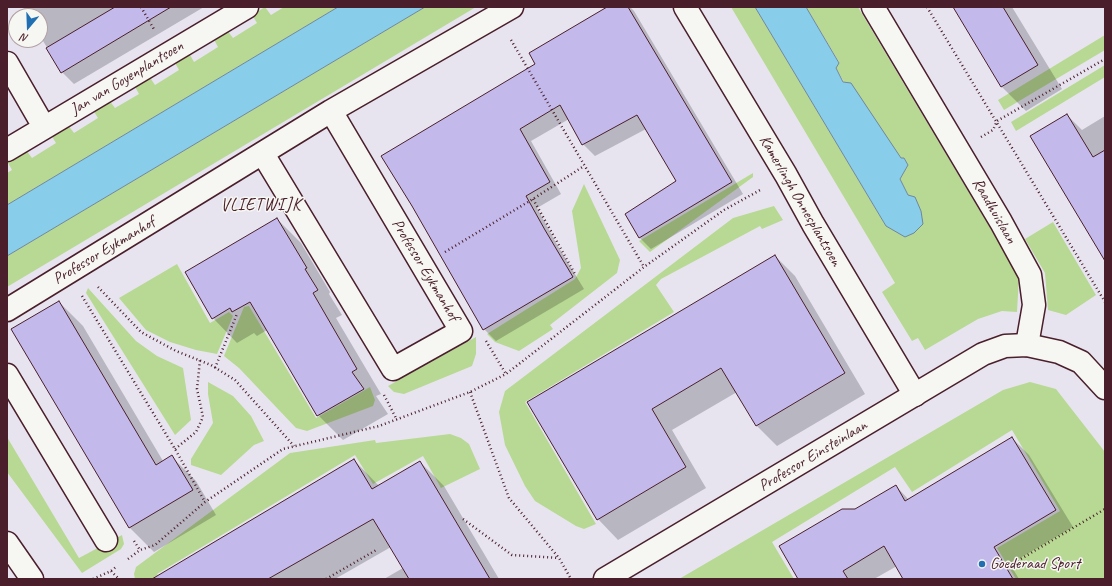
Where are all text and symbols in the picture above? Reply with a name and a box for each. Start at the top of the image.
north arrow [8,8,48,48]
text: N [19,31,30,46]
street label: Jan van Goyenplantsoen [67,37,187,119]
street label: Kamerlingh Onnesplantsoen [755,132,845,270]
street label: Raadhuislaan [968,175,1020,247]
district label: VLIETWIJK [221,196,301,216]
street label: Professor Eykmanhof [50,213,158,289]
street label: Professor Eykmanhof [387,216,463,324]
street label: Professor Einsteinlaan [755,416,871,496]
place label: Goederaad Sport [990,554,1080,574]
marker: Goederaad Sport [977,559,987,569]

